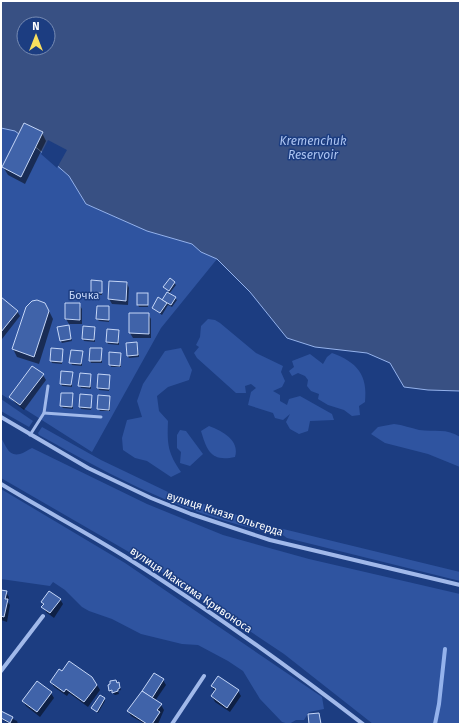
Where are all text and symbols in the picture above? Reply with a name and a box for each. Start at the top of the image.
north arrow [16,16,56,56]
text: N [32,20,40,33]
water label: Kremenchuk Reservoir [280,134,347,162]
park label: Бочка [69,289,99,302]
street label: вулиця Князя Ольгерда [165,489,285,539]
street label: вулиця Максима Кривоноса [128,544,254,636]

